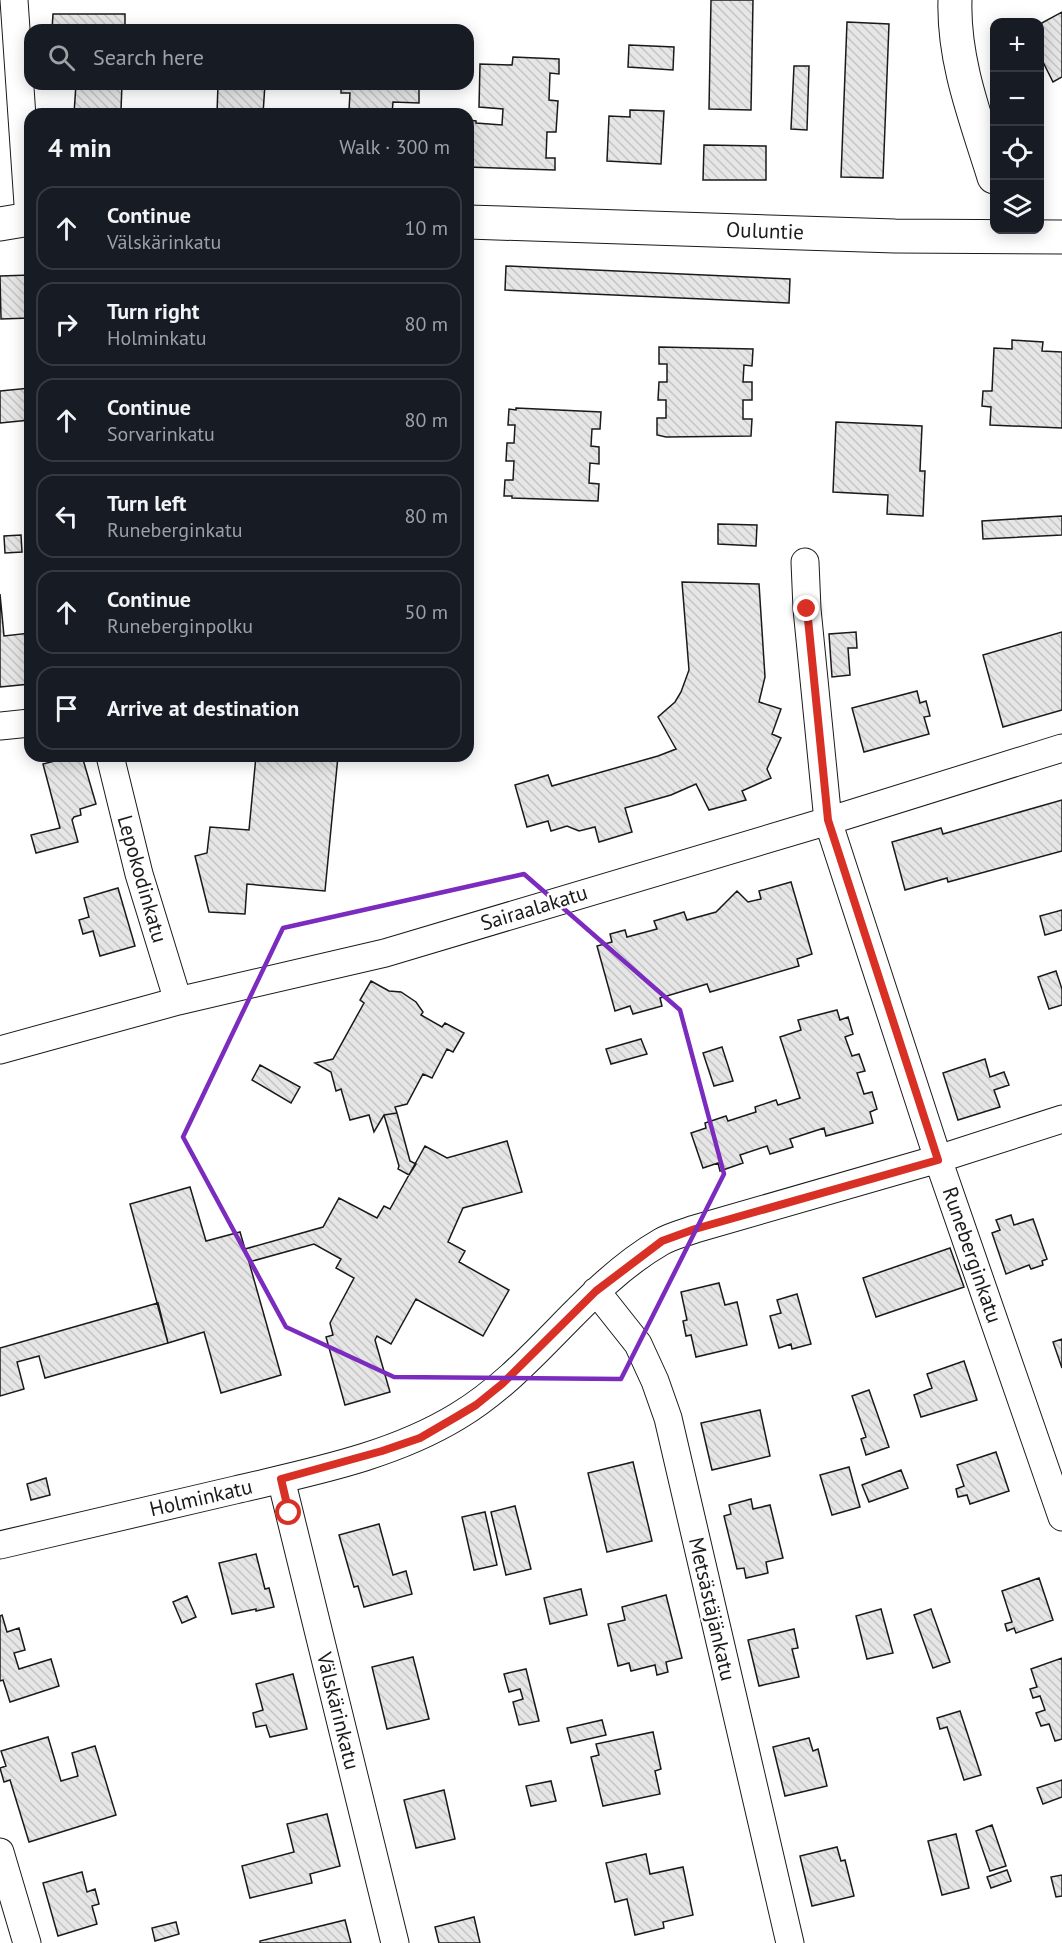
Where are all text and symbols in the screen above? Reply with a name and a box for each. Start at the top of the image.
map controls [990,18,1044,234]
button: + [990,18,1044,72]
search box [24,24,474,90]
icon: search [45,41,78,74]
text: Search here [93,43,204,71]
button: − [990,72,1044,126]
button: locate [990,126,1044,180]
text: 4 min [48,131,111,164]
text: Walk · 300 m [339,134,450,160]
button: layers [990,180,1044,234]
text: Continue [107,201,191,229]
icon: ahead [50,212,83,245]
text: 10 m [405,215,448,241]
street label: Ouluntie [726,216,804,245]
text: Välskärinkatu [107,229,221,255]
text: Turn right [107,297,199,325]
icon: right [50,308,83,341]
text: 80 m [405,311,448,337]
text: Holminkatu [107,325,207,351]
text: Continue [107,393,191,421]
icon: ahead [50,404,83,437]
text: 80 m [405,407,448,433]
text: Sorvarinkatu [107,421,215,447]
text: Turn left [107,489,187,517]
icon: left [50,500,83,533]
text: 80 m [405,503,448,529]
text: Runeberginkatu [107,517,242,543]
text: Continue [107,585,191,613]
route end [793,595,819,621]
icon: ahead [50,596,83,629]
text: 50 m [405,599,448,625]
text: Runeberginpolku [107,613,253,639]
icon: arrive [50,692,83,725]
text: Arrive at destination [107,694,299,722]
street label: Lepokodinkatu [111,812,174,946]
street label: Sairaalakatu [477,878,591,937]
street label: Runeberginkatu [937,1183,1008,1326]
street label: Holminkatu [147,1473,255,1522]
route start [275,1499,301,1525]
street label: Metsästäjänkatu [683,1534,742,1683]
street label: Välskärinkatu [311,1648,366,1772]

